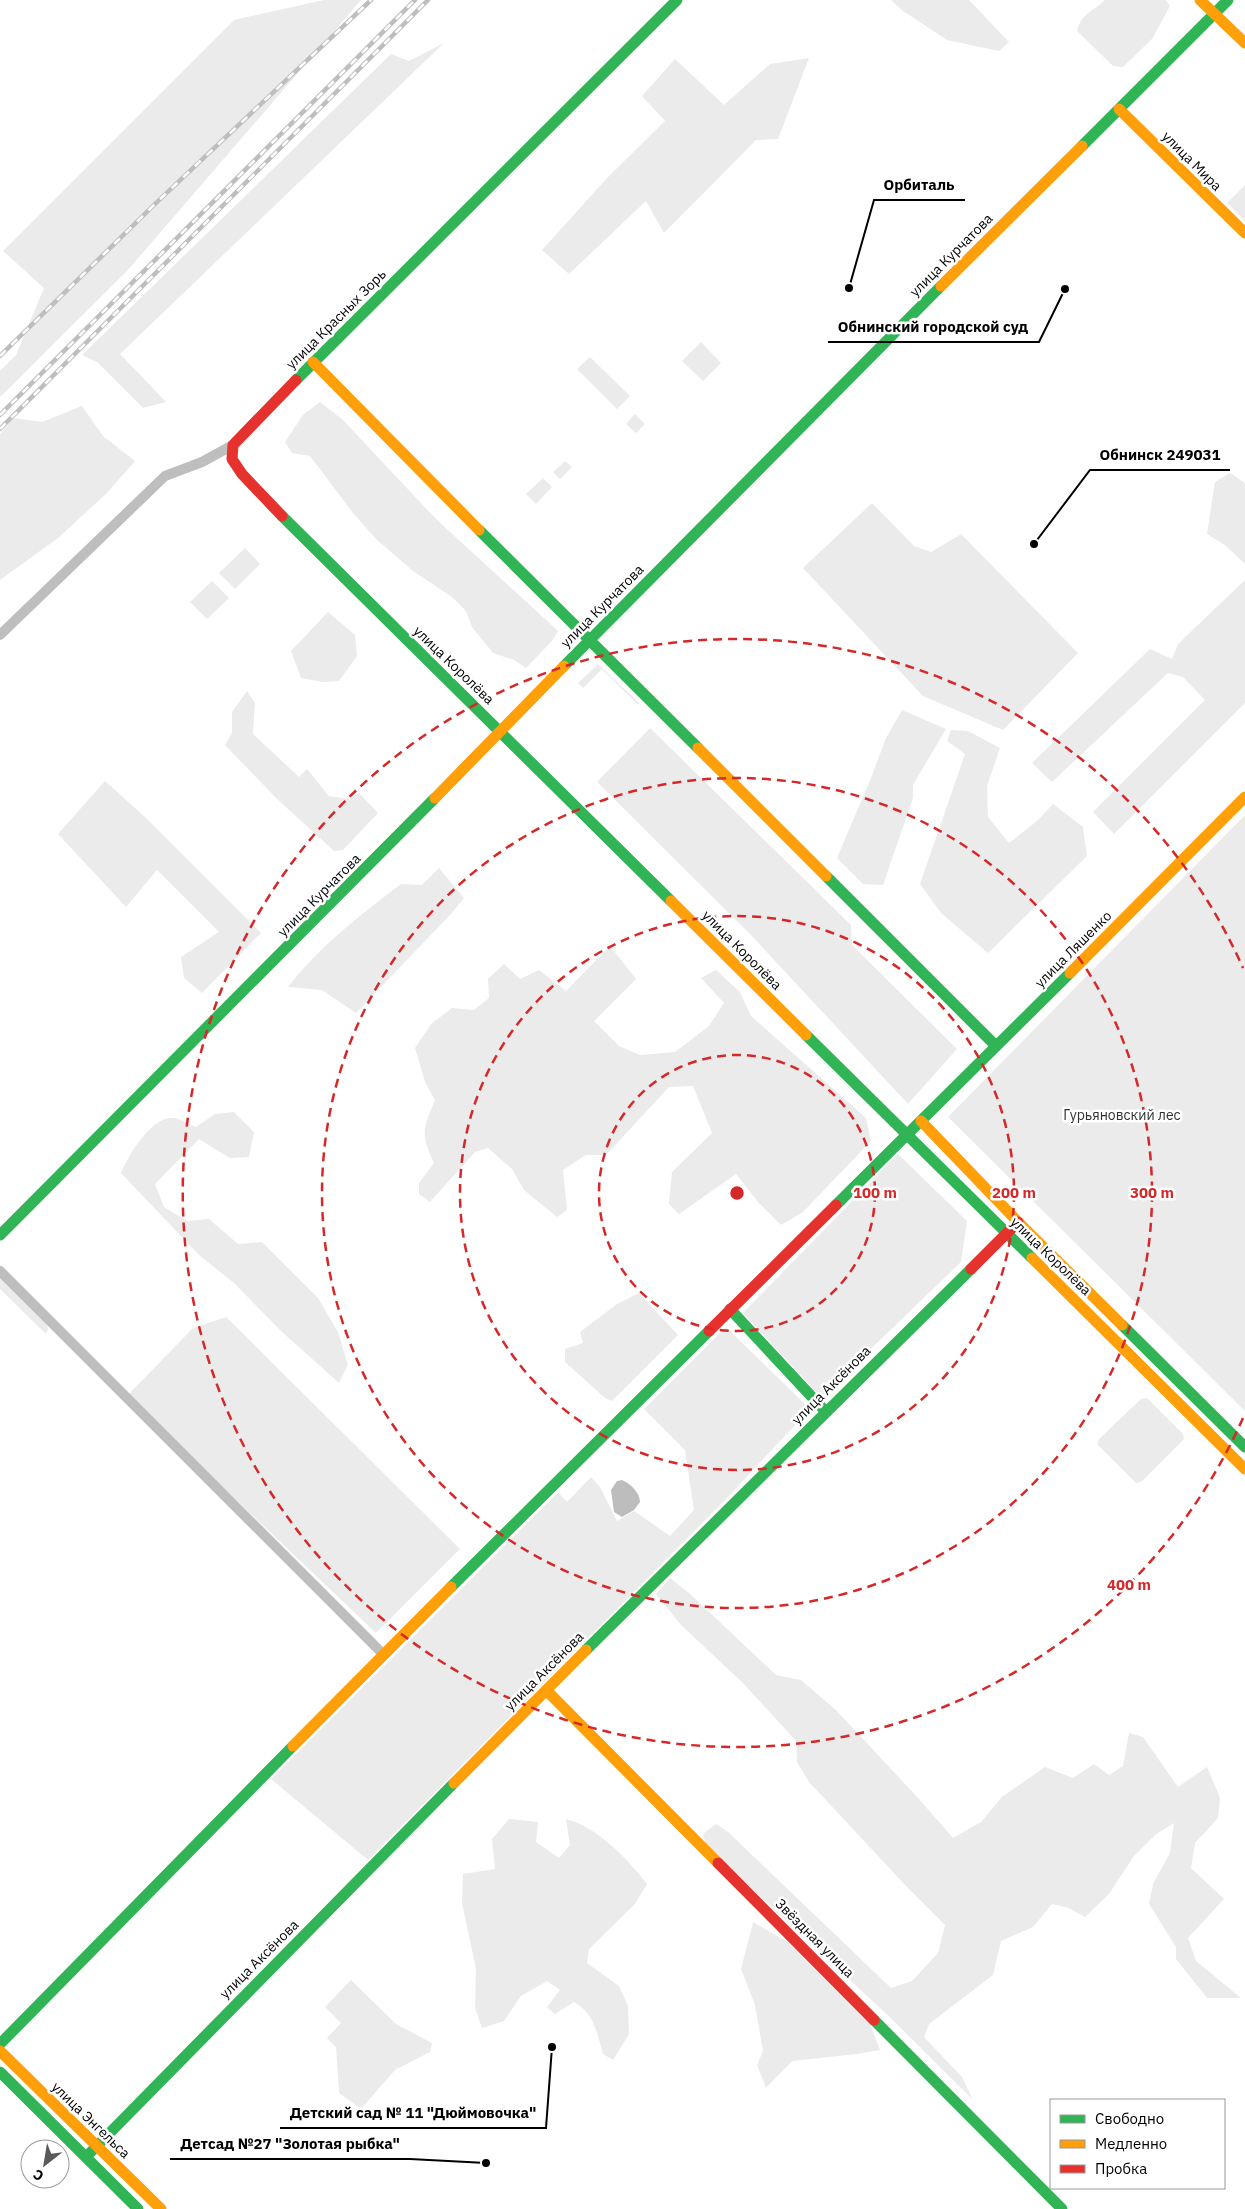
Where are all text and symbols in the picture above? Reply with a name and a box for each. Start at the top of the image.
street label: улица Мира [1158,127,1226,195]
callout: Орбиталь [874,170,965,200]
text: Орбиталь [884,175,955,194]
street label: улица Курчатова [906,209,997,300]
street label: улица Красных Зорь [282,265,390,373]
callout: Обнинский городской суд [828,312,1039,342]
text: Обнинский городской суд [838,317,1028,336]
callout: Обнинск 249031 [1090,440,1230,470]
text: Обнинск 249031 [1100,445,1220,464]
street label: улица Курчатова [557,560,648,651]
street label: улица Королёва [410,622,499,709]
street label: улица Курчатова [274,849,365,940]
street label: улица Королёва [698,906,786,994]
street label: улица Ляшенко [1031,907,1115,991]
park label: Гурьяновский лес [1063,1106,1181,1124]
text: 100 m [853,1183,897,1202]
text: 200 m [992,1183,1036,1202]
text: 300 m [1130,1183,1174,1202]
centre of rings [728,1184,746,1202]
street label: улица Королёва [1007,1213,1096,1300]
street label: улица Аксёнова [788,1341,875,1428]
text: 400 m [1107,1575,1151,1594]
street label: улица Аксёнова [501,1627,588,1714]
street label: Звёздная улица [772,1895,859,1982]
street label: улица Аксёнова [216,1915,303,2002]
street label: улица Энгельса [48,2078,134,2162]
callout: Детский сад № 11 "Дюймовочка" [280,2098,546,2128]
legend [1050,2099,1225,2189]
text: Детский сад № 11 "Дюймовочка" [290,2103,536,2122]
text: Свободно [1095,2109,1164,2128]
callout: Детсад №27 "Золотая рыбка" [170,2129,410,2159]
text: Детсад №27 "Золотая рыбка" [180,2134,400,2153]
text: Медленно [1095,2134,1167,2153]
north arrow [20,2139,70,2189]
text: Пробка [1095,2159,1147,2178]
text: С [30,2165,47,2185]

